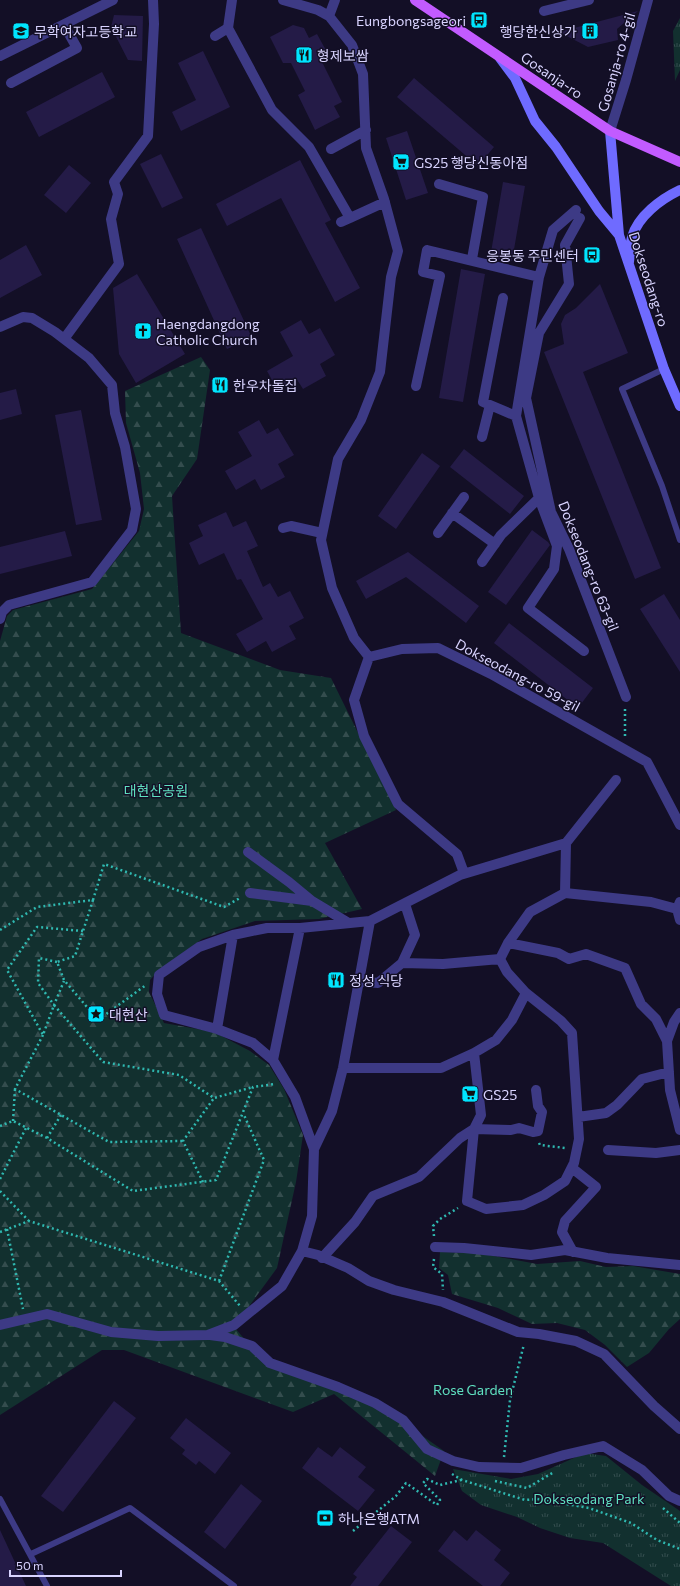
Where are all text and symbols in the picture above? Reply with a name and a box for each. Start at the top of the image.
bus stop icon: Eungbongsageori [469,10,489,30]
street label: Gosanja-ro 4-gil [594,10,638,114]
place label: Eungbongsageori [356,12,466,29]
school or university icon: 무학여자고등학교 [11,21,31,41]
building icon: 행당한신상가 [580,21,600,41]
place label: 무학여자고등학교 [34,23,137,40]
place label: 행당한신상가 [500,23,577,40]
restaurant icon: 형제보쌈 [294,45,314,65]
place label: 형제보쌈 [317,47,369,64]
street label: Gosanja-ro [518,48,586,102]
supermarket icon: GS25 행당신동아점 [391,152,411,172]
place label: GS25 행당신동아점 [414,154,528,171]
street label: Dokseodang-ro [626,229,672,329]
bus stop icon: 응봉동 주민센터 [582,245,602,265]
place label: 응봉동 주민센터 [486,247,579,264]
place label: Haengdangdong Catholic Church [156,315,260,348]
church icon: Haengdangdong Catholic Church [133,321,153,341]
restaurant icon: 한우차돌집 [210,375,230,395]
place label: 한우차돌집 [233,377,297,394]
street label: Dokseodang-ro 63-gil [555,499,623,633]
street label: Dokseodang-ro 59-gil [453,635,583,715]
park label: 대현산공원 [124,782,188,799]
restaurant icon: 정성 식당 [326,970,346,990]
place label: 정성 식당 [349,972,403,989]
place icon: 대현산 [86,1004,106,1024]
place label: 대현산 [109,1006,148,1023]
supermarket icon: GS25 [460,1084,480,1104]
place label: GS25 [483,1086,517,1103]
park label: Rose Garden [433,1381,513,1398]
park label: Dokseodang Park [533,1490,645,1507]
bank icon: 하나은행ATM [315,1508,335,1528]
place label: 하나은행ATM [338,1510,420,1527]
scale bar [10,1552,121,1578]
text: 50 m [16,1558,44,1572]

